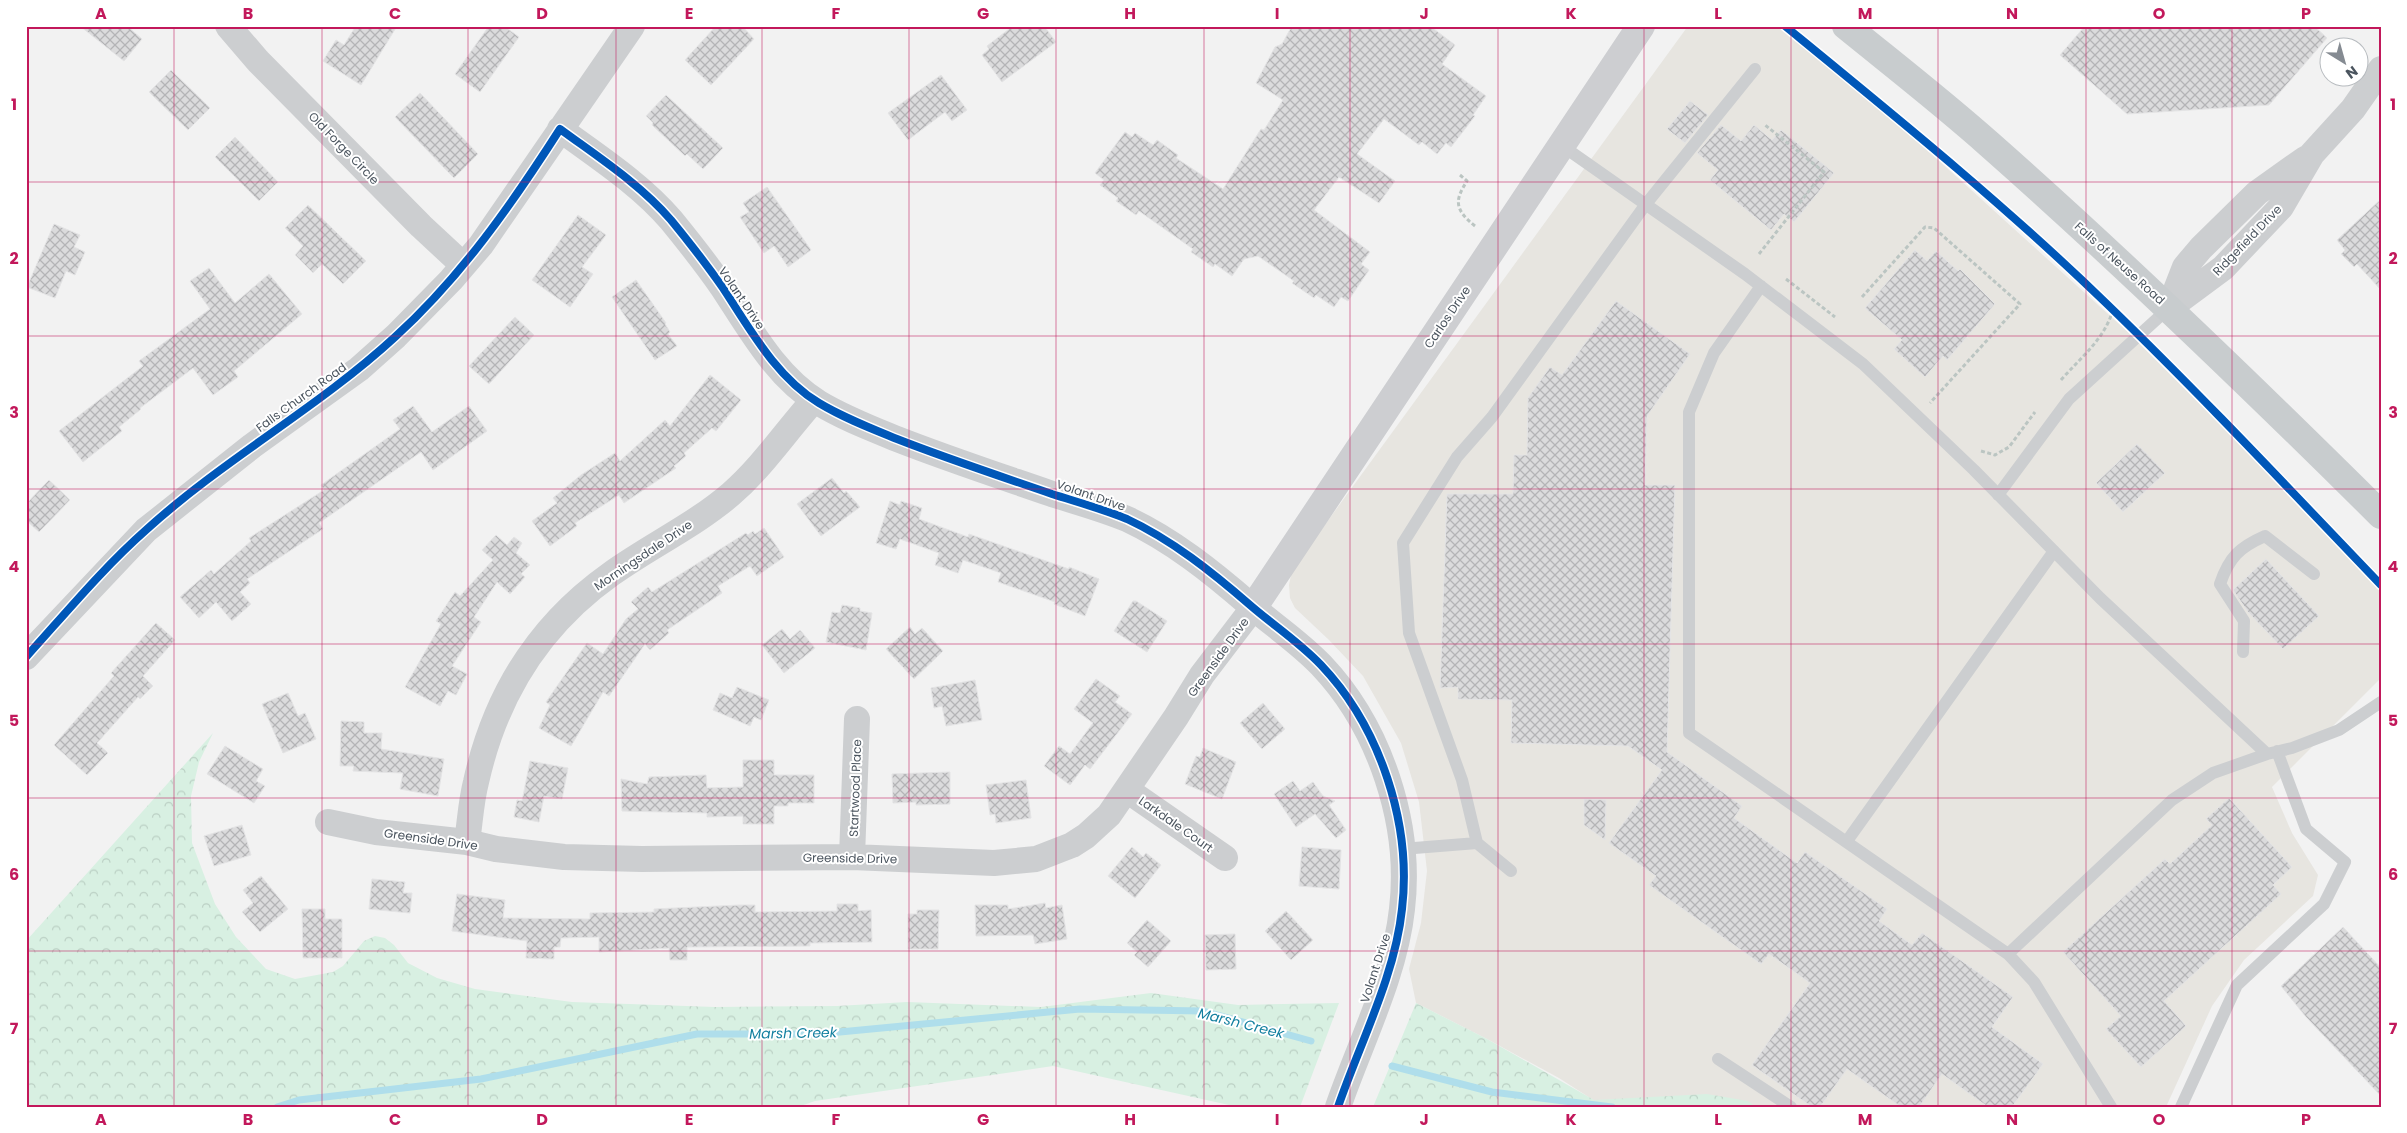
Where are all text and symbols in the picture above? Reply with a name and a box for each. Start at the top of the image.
text: A [95,2,107,25]
text: B [243,2,253,25]
text: C [389,2,401,25]
text: D [536,2,548,25]
text: E [685,2,693,25]
text: F [832,2,841,25]
text: G [977,2,989,25]
text: H [1124,2,1136,25]
text: I [1275,2,1279,25]
text: J [1419,2,1429,25]
text: K [1565,2,1577,25]
text: L [1714,2,1722,25]
text: M [1858,2,1872,25]
text: N [2006,2,2018,25]
text: O [2153,2,2166,25]
text: P [2301,2,2311,25]
north arrow [2320,38,2370,88]
text: N [2342,61,2362,84]
text: 1 [11,93,17,116]
text: 1 [2390,93,2396,116]
street label: Old Forge Circle [305,108,383,188]
street label: Ridgefield Drive [2209,201,2285,279]
street label: Falls of Neuse Road [2071,218,2169,308]
text: 2 [9,247,19,270]
text: 2 [2388,247,2398,270]
street label: Volant Drive [715,263,769,333]
street label: Carlos Drive [1420,282,1474,352]
street label: Falls Church Road [252,358,350,436]
text: 3 [9,401,19,424]
text: 3 [2388,401,2398,424]
street label: Volant Drive [1054,475,1128,515]
street label: Morningsdale Drive [591,516,695,594]
text: 4 [9,555,20,578]
text: 4 [2388,555,2399,578]
street label: Greenside Drive [1183,614,1253,700]
text: 5 [9,709,19,732]
text: 5 [2388,709,2398,732]
street label: Startwood Place [845,739,865,837]
street label: Larkdale Court [1135,792,1217,856]
street label: Greenside Drive [383,824,479,854]
street label: Greenside Drive [803,849,897,867]
text: 6 [9,863,19,886]
text: 6 [2388,863,2398,886]
street label: Volant Drive [1356,931,1394,1005]
water label: Marsh Creek [1196,1003,1287,1044]
text: 7 [10,1017,19,1040]
text: 7 [2389,1017,2398,1040]
water label: Marsh Creek [749,1022,838,1044]
text: A [95,1108,107,1131]
text: B [243,1108,253,1131]
text: C [389,1108,401,1131]
text: D [536,1108,548,1131]
text: E [685,1108,693,1131]
text: F [832,1108,841,1131]
text: G [977,1108,989,1131]
text: H [1124,1108,1136,1131]
text: I [1275,1108,1279,1131]
text: J [1419,1108,1429,1131]
text: K [1565,1108,1577,1131]
text: L [1714,1108,1722,1131]
text: M [1858,1108,1872,1131]
text: N [2006,1108,2018,1131]
text: O [2153,1108,2166,1131]
text: P [2301,1108,2311,1131]

